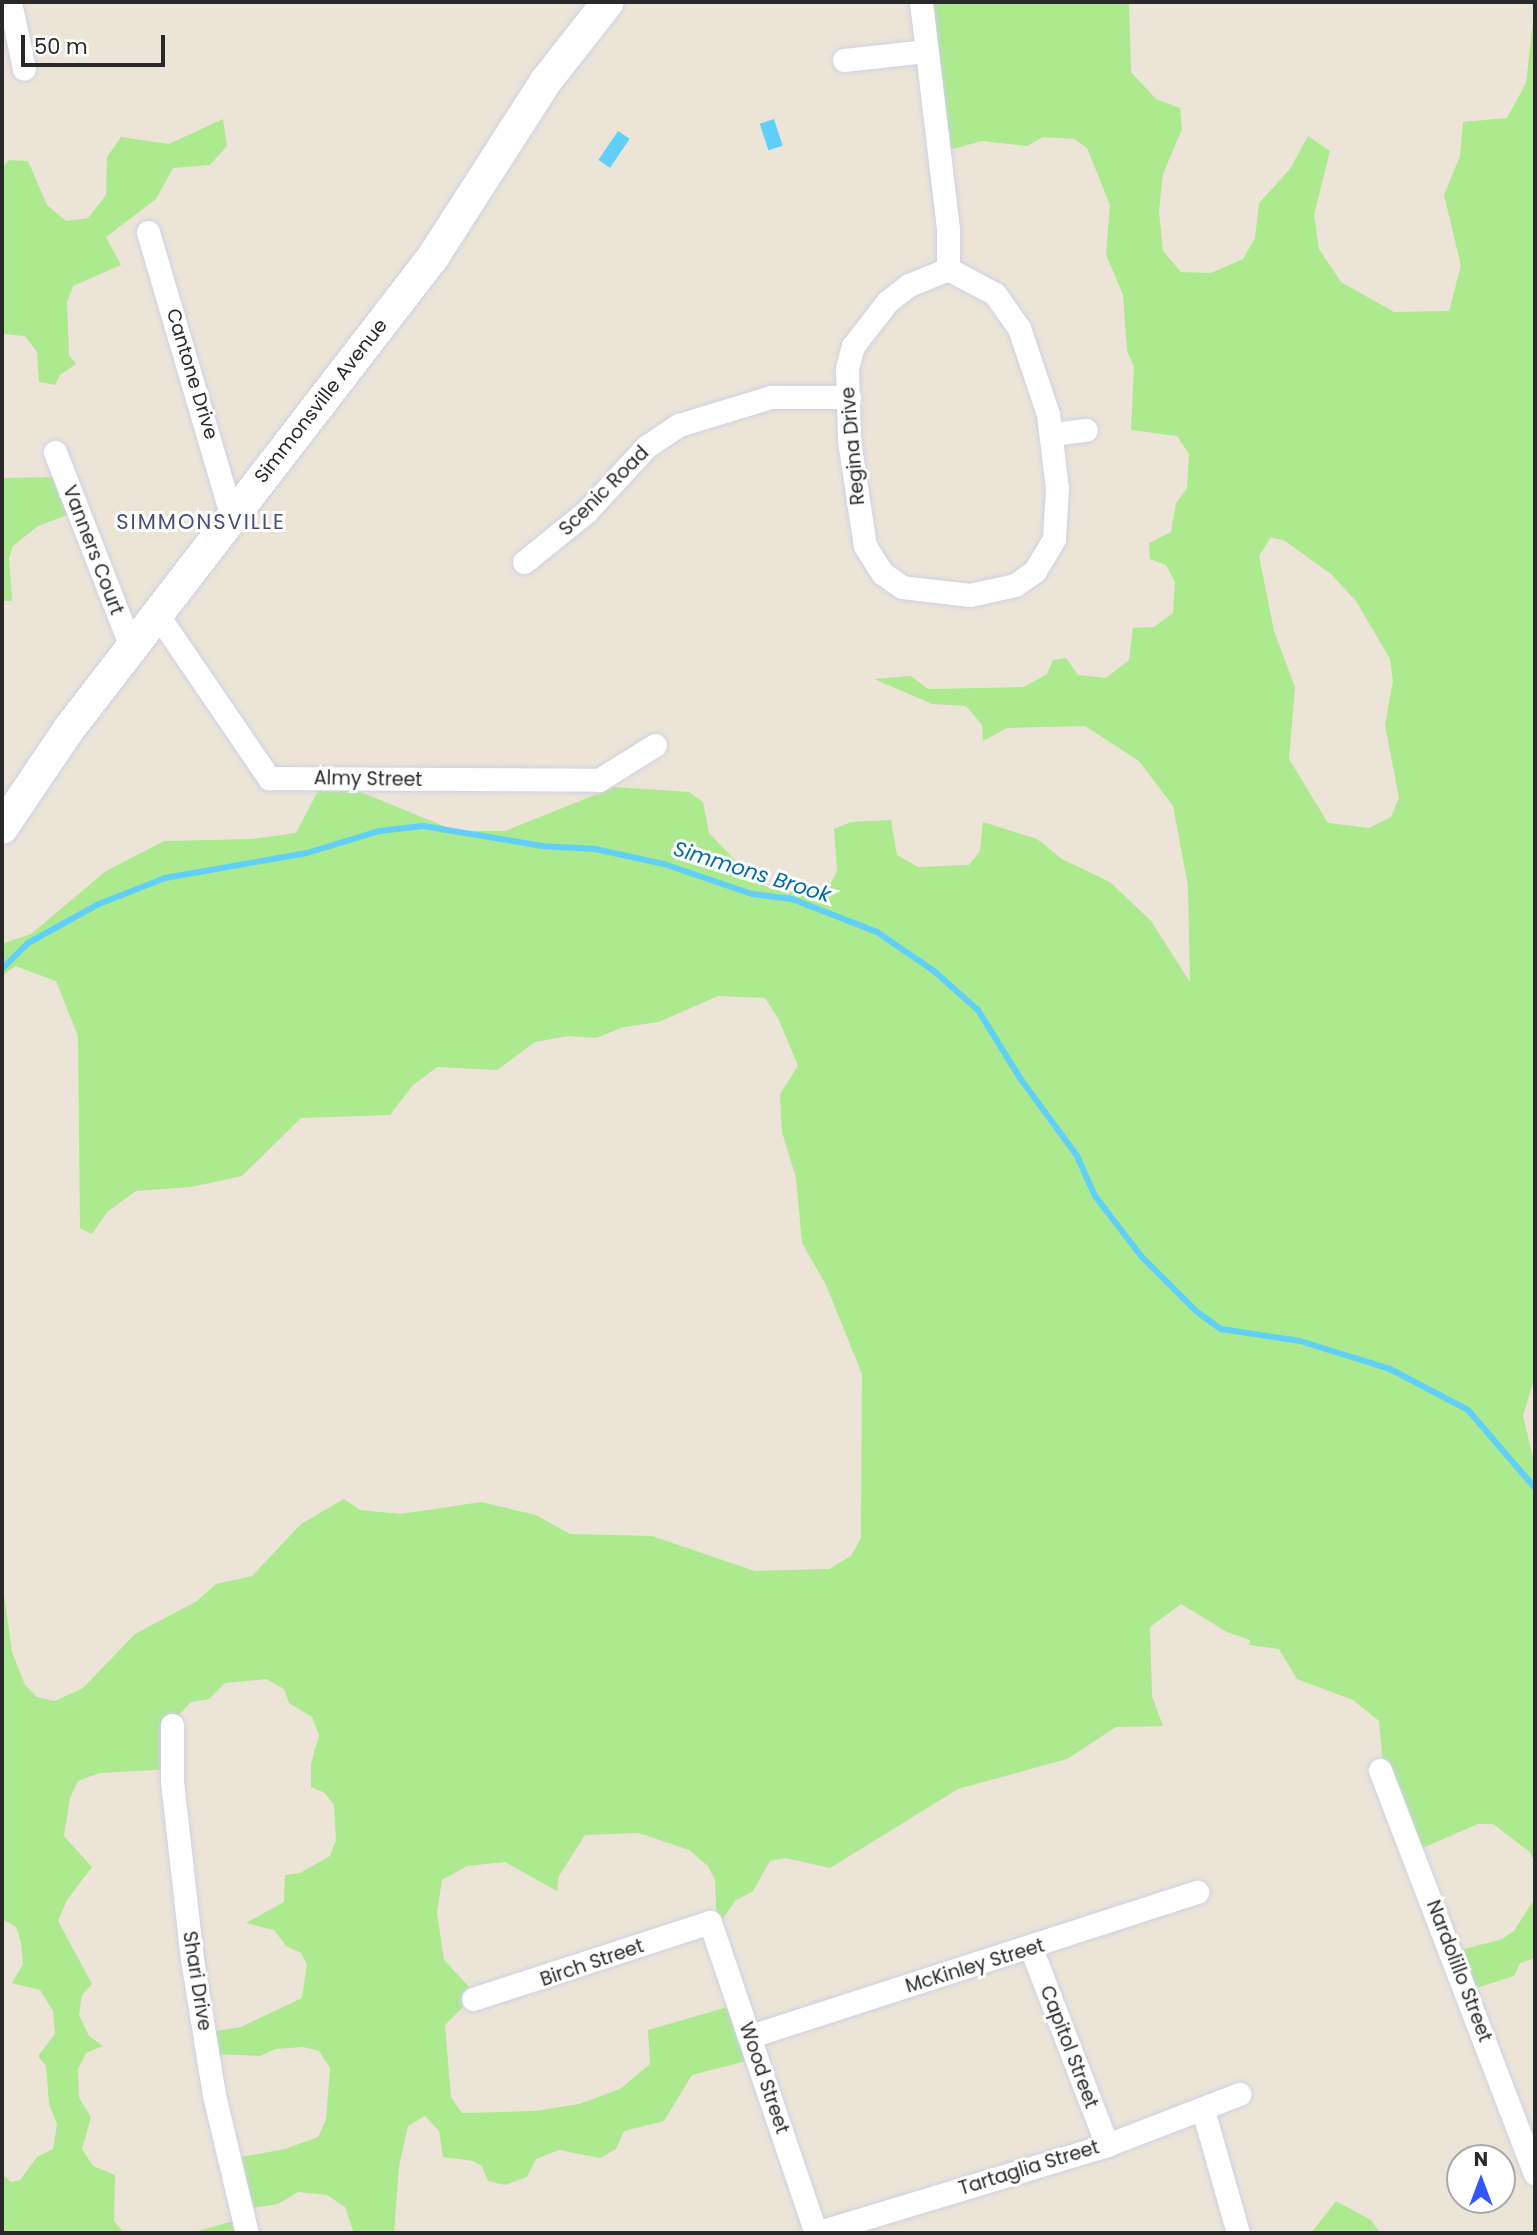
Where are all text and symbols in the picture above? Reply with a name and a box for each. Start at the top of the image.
scale bar [24,21,168,65]
text: 50 m [34,32,88,61]
street label: Cantone Drive [161,306,223,442]
street label: Simmonsville Avenue [250,314,392,488]
street label: Regina Drive [836,386,870,506]
street label: Scenic Road [554,441,654,541]
street label: Vanners Court [58,482,128,618]
district label: SIMMONSVILLE [118,509,284,535]
street label: Almy Street [314,767,422,791]
water label: Simmons Brook [670,836,834,908]
street label: Nardolillo Street [1422,1897,1496,2045]
street label: Shari Drive [178,1930,216,2032]
street label: McKinley Street [903,1934,1047,1998]
street label: Birch Street [537,1935,647,1991]
street label: Capitol Street [1035,1982,1103,2112]
street label: Wood Street [734,2019,794,2137]
street label: Tartaglia Street [956,2136,1102,2200]
north arrow [1446,2144,1516,2214]
text: N [1474,2146,1488,2173]

